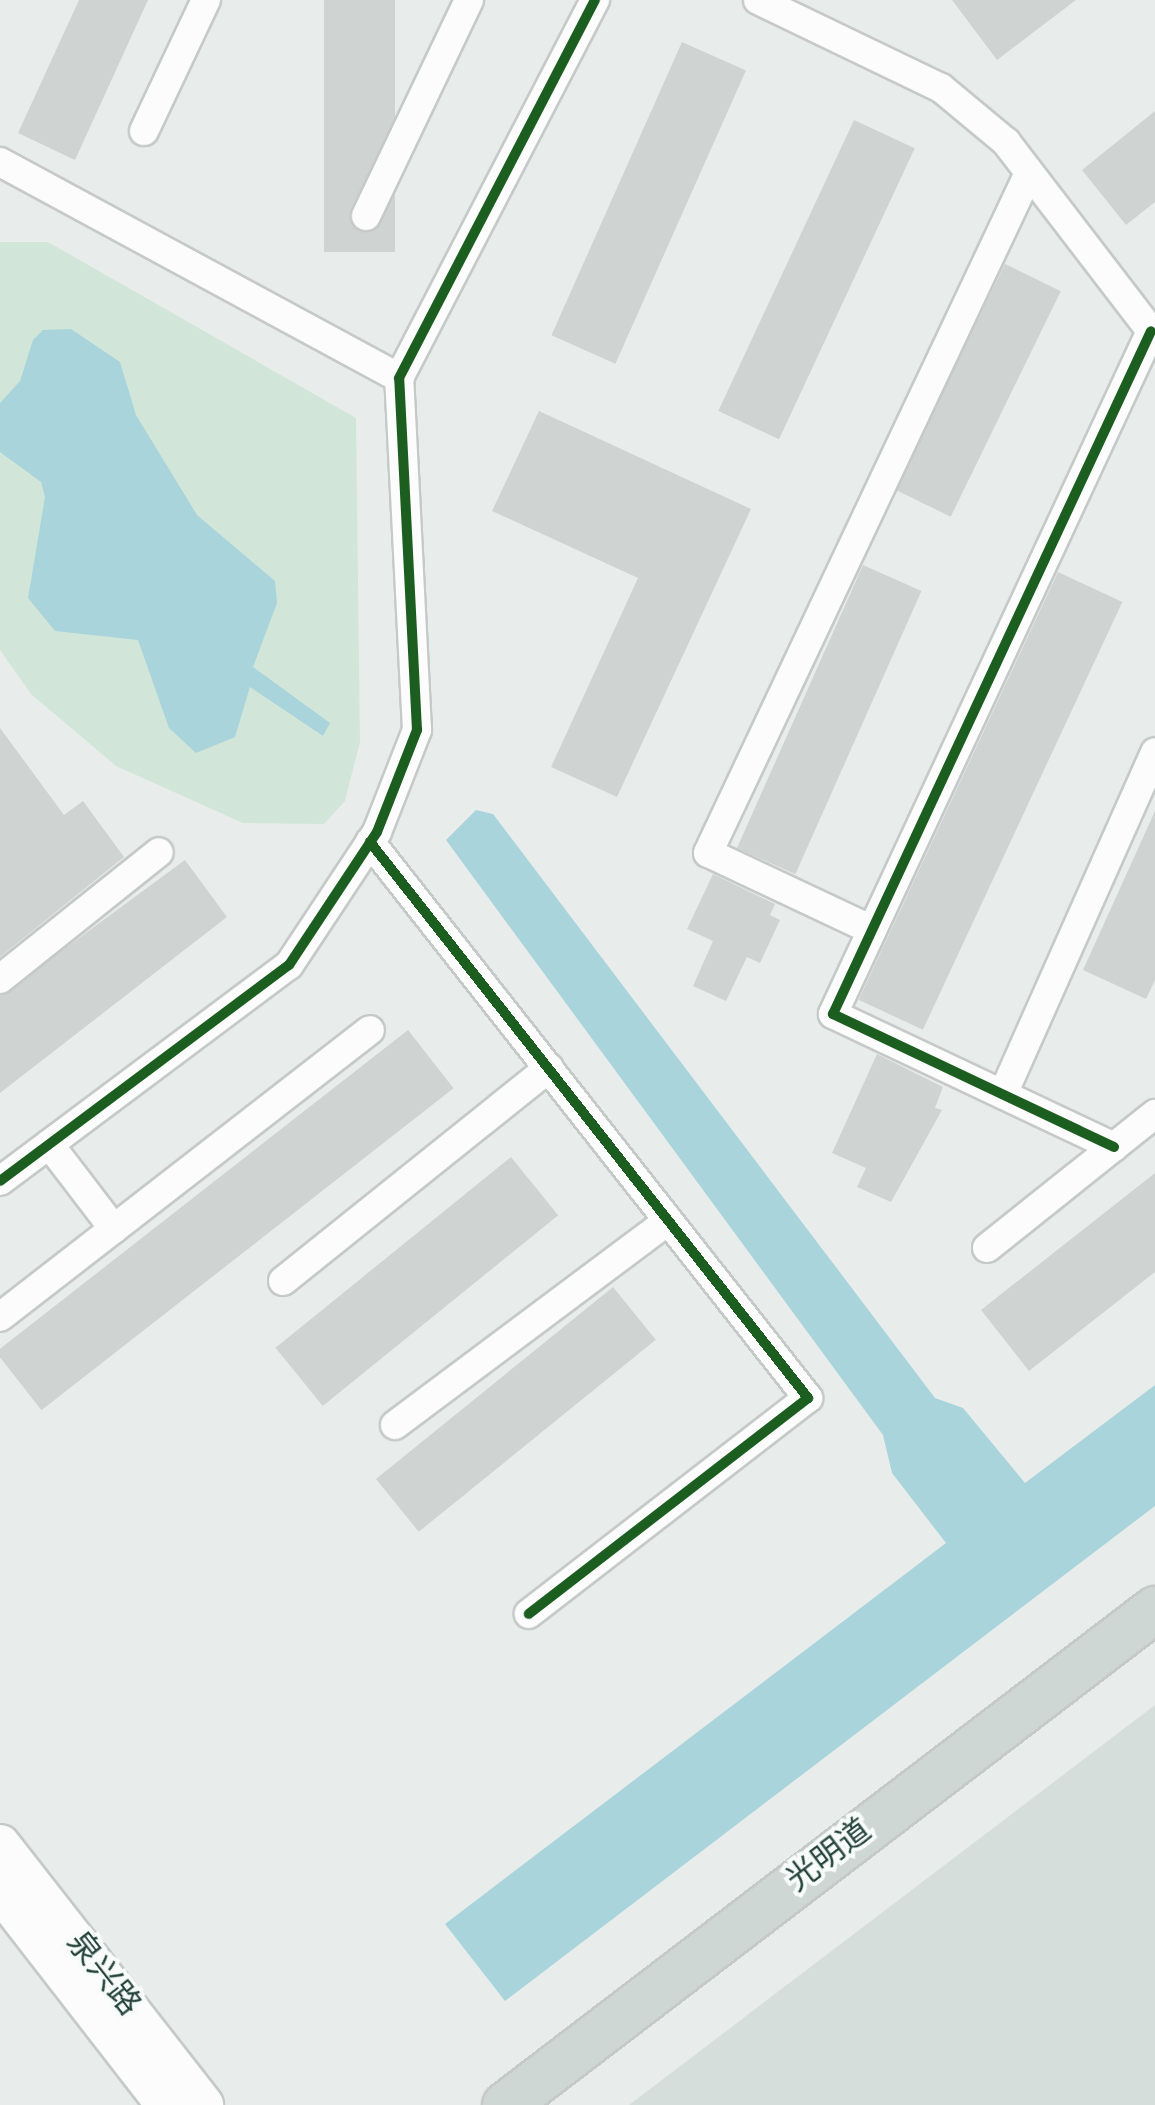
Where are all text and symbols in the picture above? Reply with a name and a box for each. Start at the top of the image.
street label: 光明道 [780,1813,880,1901]
street label: 泉兴路 [57,1925,147,2025]

